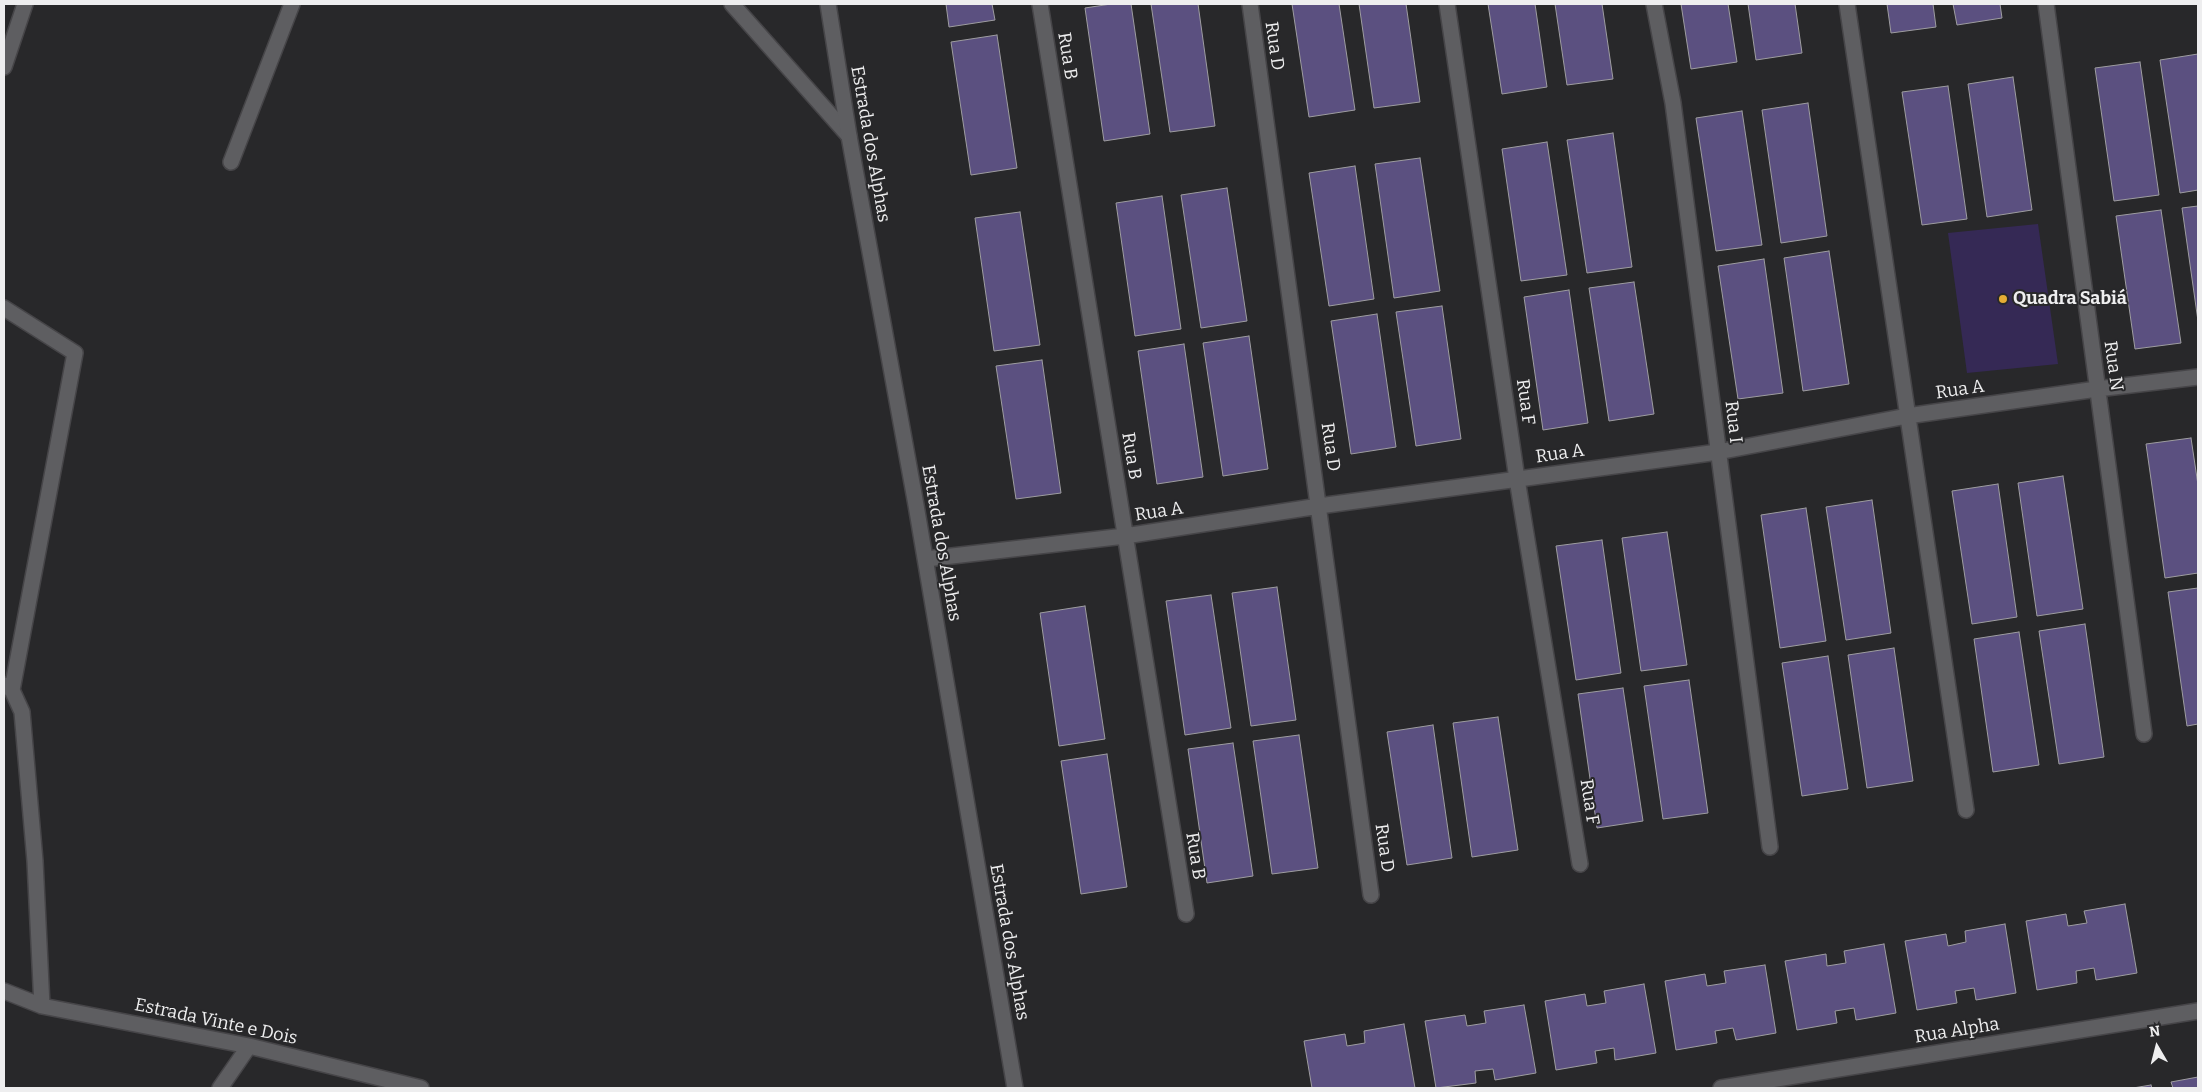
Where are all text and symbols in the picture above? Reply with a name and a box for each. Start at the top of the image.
street label: Rua D [1260,20,1288,72]
street label: Rua B [1053,31,1081,81]
street label: Estrada dos Alphas [846,64,894,224]
place label: Quadra Sabiá [2013,288,2127,310]
marker: Quadra Sabiá [1997,293,2009,305]
street label: Rua N [2099,340,2127,392]
street label: Rua A [1934,376,1986,404]
street label: Rua F [1511,378,1539,426]
street label: Rua I [1720,400,1746,444]
street label: Rua D [1316,421,1344,473]
street label: Rua B [1117,431,1145,481]
street label: Rua A [1534,440,1586,468]
street label: Estrada dos Alphas [917,463,965,623]
street label: Rua A [1133,498,1185,526]
street label: Rua F [1575,777,1603,827]
street label: Rua D [1370,822,1398,874]
street label: Rua B [1181,831,1209,881]
street label: Estrada dos Alphas [985,862,1033,1022]
street label: Estrada Vinte e Dois [133,994,299,1050]
street label: Rua Alpha [1913,1014,2001,1048]
north arrow [2132,1022,2182,1072]
text: N [2148,1022,2161,1041]

